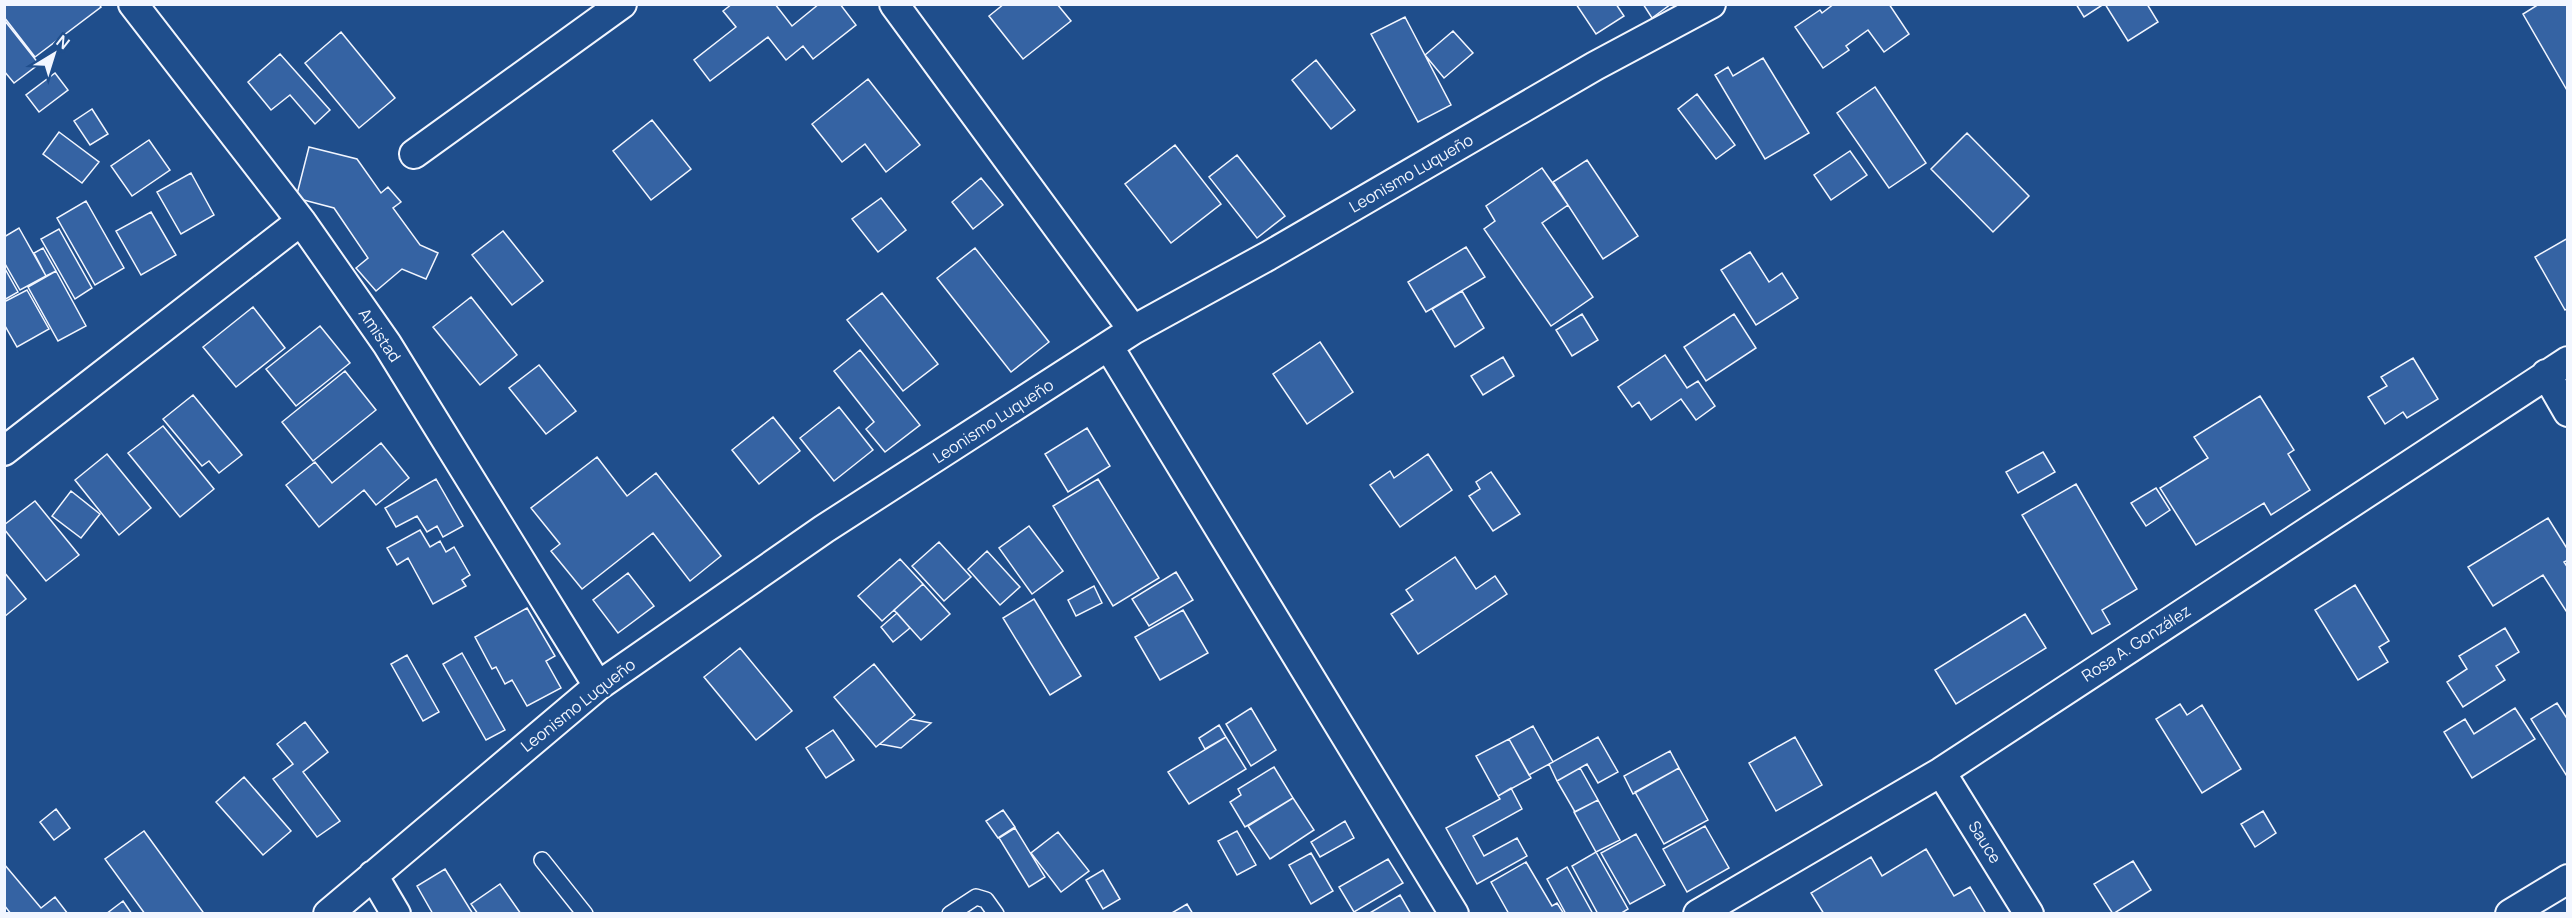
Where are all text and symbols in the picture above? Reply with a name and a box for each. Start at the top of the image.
north arrow [24,24,84,84]
text: N [52,30,75,54]
street label: Leonismo Luqueño [1345,129,1477,217]
street label: Amistad [354,304,406,366]
street label: Leonismo Luqueño [928,374,1058,468]
street label: Rosa A. González [2077,599,2195,687]
street label: Leonismo Luqueño [516,653,640,757]
street label: Sauce [1963,817,2007,867]

